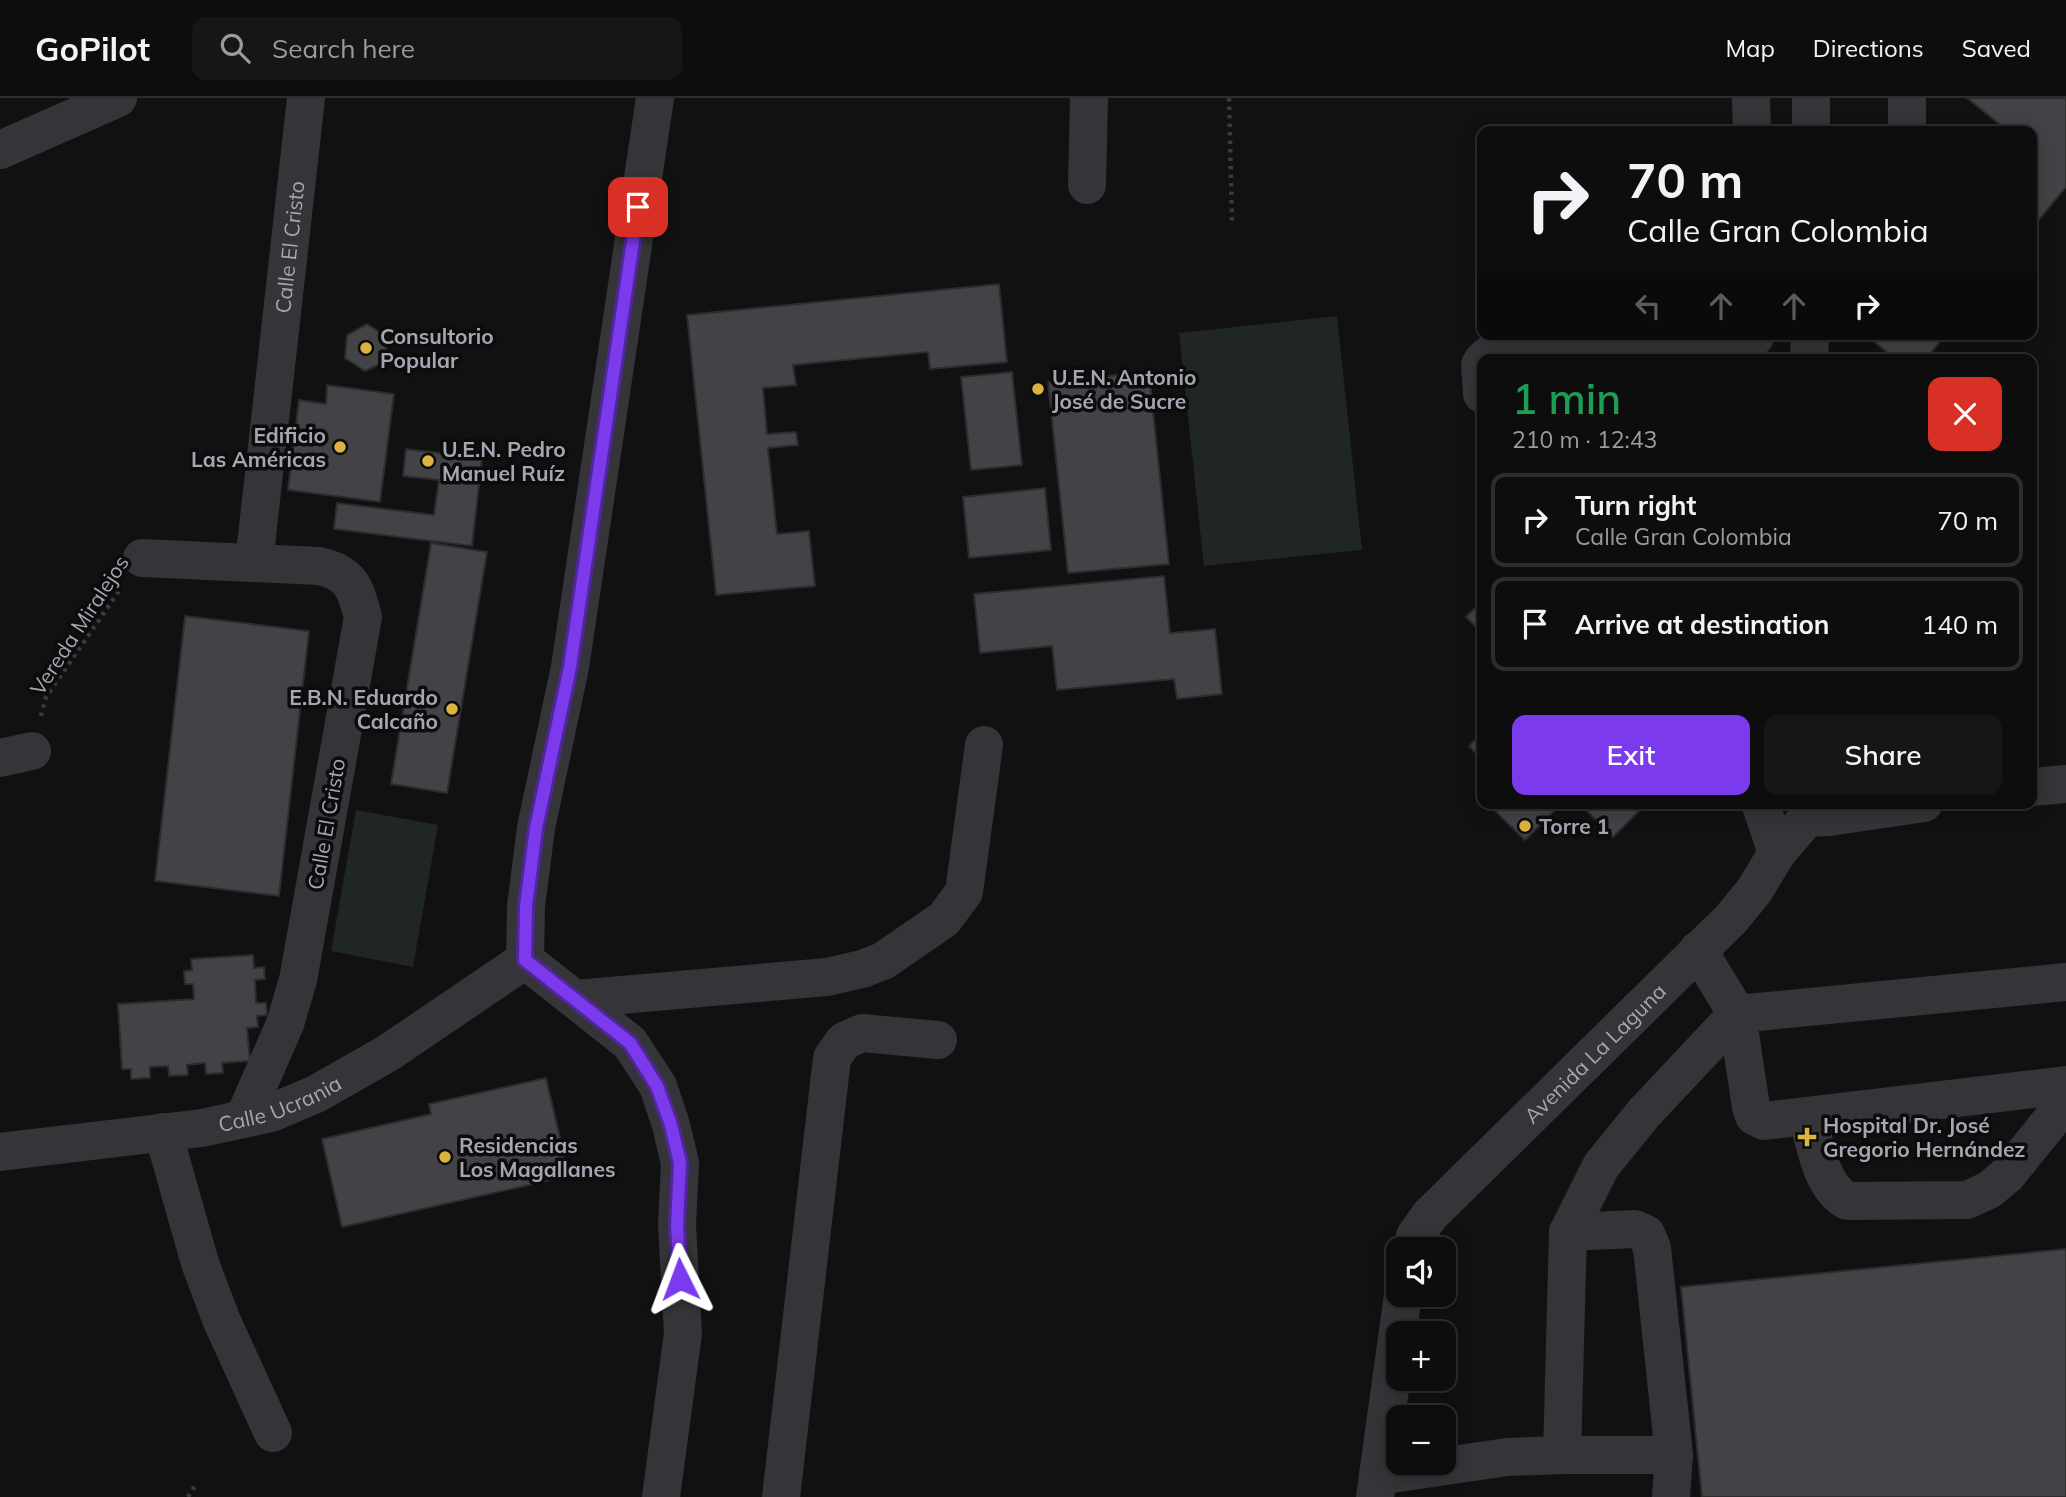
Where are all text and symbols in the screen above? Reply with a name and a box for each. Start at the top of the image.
search box [192,17,682,80]
text: GoPilot [35,28,150,69]
icon: search [216,29,254,67]
text: Search here [272,32,415,65]
text: Map [1725,33,1775,63]
text: Directions [1813,33,1924,63]
text: Saved [1962,33,2031,63]
text: 70 m [1627,149,1743,210]
icon: right [1512,154,1603,245]
pin [608,177,668,237]
street label: Calle El Cristo [269,179,310,314]
icon: arrive [619,188,657,226]
text: Calle Gran Colombia [1627,210,1929,250]
icon: left [1629,287,1667,325]
icon: ahead [1702,287,1740,325]
icon: ahead [1775,287,1813,325]
icon: right [1848,287,1886,325]
place label: Consultorio Popular [380,323,494,373]
marker: Consultorio Popular [358,340,374,356]
place label: U.E.N. Antonio José de Sucre [1052,364,1196,414]
text: 1 min [1512,372,1621,425]
button: close [1928,377,2002,451]
marker: U.E.N. Antonio José de Sucre [1030,381,1046,397]
place label: Edificio Las Américas [191,422,326,472]
text: 210 m · 12:43 [1512,425,1657,454]
place label: U.E.N. Pedro Manuel Ruíz [442,436,566,486]
marker: Edificio Las Américas [332,439,348,455]
marker: U.E.N. Pedro Manuel Ruíz [420,453,436,469]
text: Turn right [1575,489,1696,522]
icon: right [1516,501,1554,539]
text: 70 m [1937,504,1998,537]
text: Calle Gran Colombia [1575,522,1792,551]
street label: Vereda Miralejos [24,550,134,700]
icon: arrive [1516,605,1554,643]
text: Arrive at destination [1575,608,1830,641]
text: 140 m [1922,608,1998,641]
place label: E.B.N. Eduardo Calcaño [289,684,438,734]
marker: E.B.N. Eduardo Calcaño [444,701,460,717]
button: Exit [1512,715,1750,795]
button: Share [1764,715,2002,795]
street label: Calle El Cristo [302,756,350,892]
place label: Torre 1 [1539,813,1609,839]
marker: Torre 1 [1517,818,1533,834]
street label: Avenida La Laguna [1518,978,1671,1129]
street label: Calle Ucrania [216,1069,346,1137]
place label: Hospital Dr. José Gregorio Hernández [1823,1112,2025,1162]
marker: Hospital Dr. José Gregorio Hernández [1797,1127,1817,1147]
place label: Residencias Los Magallanes [459,1132,615,1182]
marker: Residencias Los Magallanes [437,1149,453,1165]
map controls [1386,1237,1456,1475]
button: sound [1386,1237,1456,1307]
position arrow [643,1242,717,1316]
button: + [1386,1321,1456,1391]
button: − [1386,1405,1456,1475]

